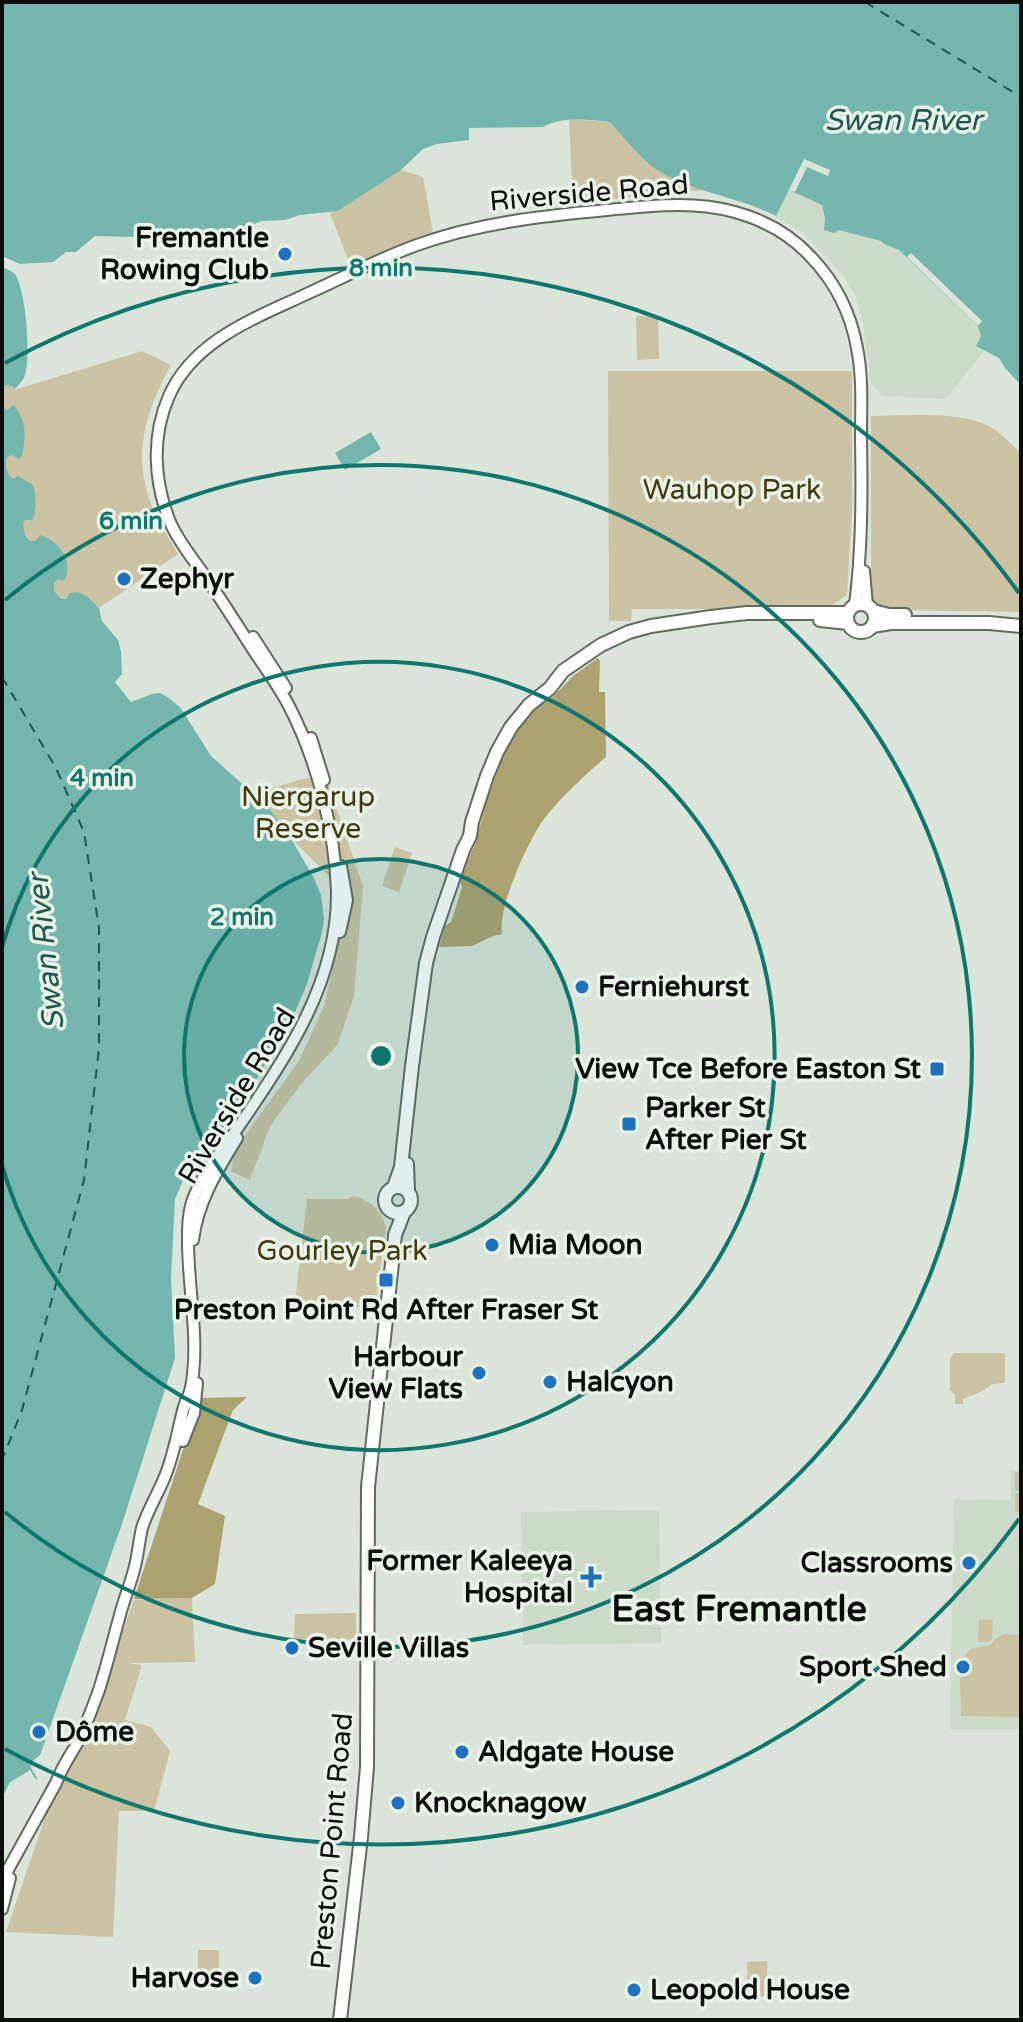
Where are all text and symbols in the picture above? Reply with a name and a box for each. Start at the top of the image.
water label: Swan River [824,102,985,139]
street label: Riverside Road [488,167,690,219]
place label: Fremantle Rowing Club [100,221,269,287]
marker: Fremantle Rowing Club [276,245,294,263]
text: 8 min [349,254,413,283]
park label: Wauhop Park [643,473,821,507]
text: 6 min [99,507,163,536]
place label: Zephyr [140,562,235,596]
marker: Zephyr [115,570,133,588]
text: 4 min [70,764,134,793]
park label: Niergarup Reserve [241,780,375,846]
water label: Swan River [19,869,73,1032]
text: 2 min [210,903,274,932]
place label: Ferniehurst [598,970,749,1004]
marker: Ferniehurst [573,978,591,996]
street label: Riverside Road [171,1002,303,1190]
centre of rings [367,1042,395,1070]
place label: View Tce Before Easton St [575,1052,921,1086]
marker: View Tce Before Easton St [928,1060,946,1078]
place label: Parker St After Pier St [645,1091,807,1157]
marker: Parker St After Pier St [620,1115,638,1133]
place label: Mia Moon [508,1228,643,1262]
park label: Gourley Park [257,1234,427,1268]
marker: Mia Moon [483,1236,501,1254]
marker: Preston Point Rd After Fraser St [377,1271,395,1289]
place label: Preston Point Rd After Fraser St [174,1293,598,1327]
place label: Harbour View Flats [328,1340,464,1406]
marker: Harbour View Flats [470,1364,488,1382]
place label: Halcyon [566,1365,674,1399]
marker: Halcyon [541,1373,559,1391]
place label: Former Kaleeya Hospital [366,1544,573,1610]
place label: Classrooms [800,1546,953,1580]
marker: Classrooms [960,1554,978,1572]
marker: Former Kaleeya Hospital [580,1566,602,1588]
district label: East Fremantle [611,1588,867,1631]
place label: Seville Villas [308,1631,469,1665]
marker: Seville Villas [283,1639,301,1657]
place label: Sport Shed [799,1650,947,1684]
marker: Sport Shed [954,1658,972,1676]
street label: Preston Point Road [304,1711,360,1971]
place label: Dôme [55,1715,134,1749]
marker: Dôme [30,1723,48,1741]
place label: Aldgate House [478,1735,674,1769]
marker: Aldgate House [453,1743,471,1761]
place label: Knocknagow [414,1786,586,1820]
marker: Knocknagow [389,1794,407,1812]
place label: Harvose [130,1961,239,1995]
marker: Harvose [246,1969,264,1987]
place label: Leopold House [650,1973,850,2007]
marker: Leopold House [625,1981,643,1999]

